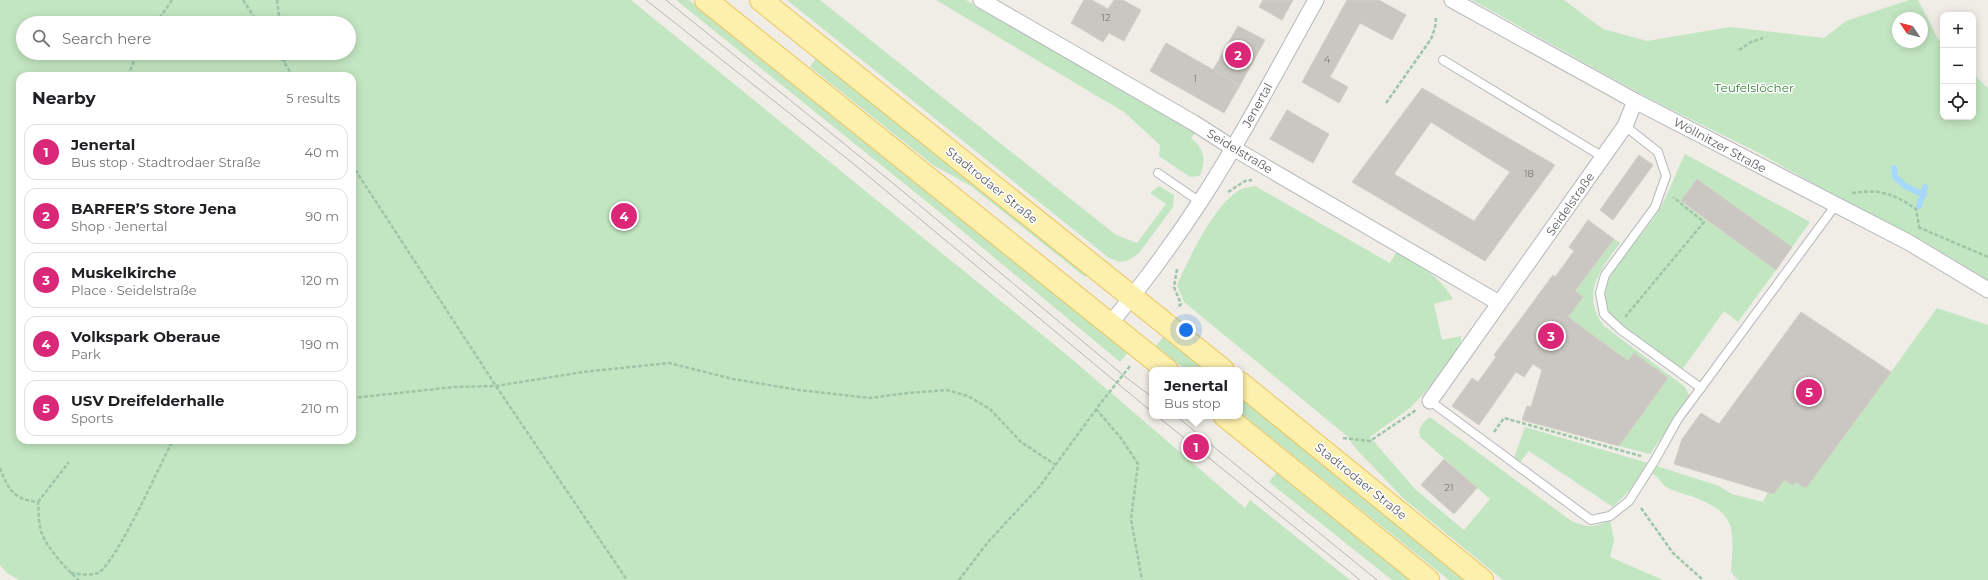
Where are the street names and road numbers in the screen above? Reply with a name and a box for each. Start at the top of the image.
street label: Jenertal [1238,80,1275,131]
street label: Wöllnitzer Straße [1671,114,1769,176]
street label: Seidelstraße [1204,126,1276,176]
street label: Stadtrodaer Straße [943,143,1041,227]
street label: Seidelstraße [1543,169,1597,239]
street label: Stadtrodaer Straße [1312,439,1410,523]

